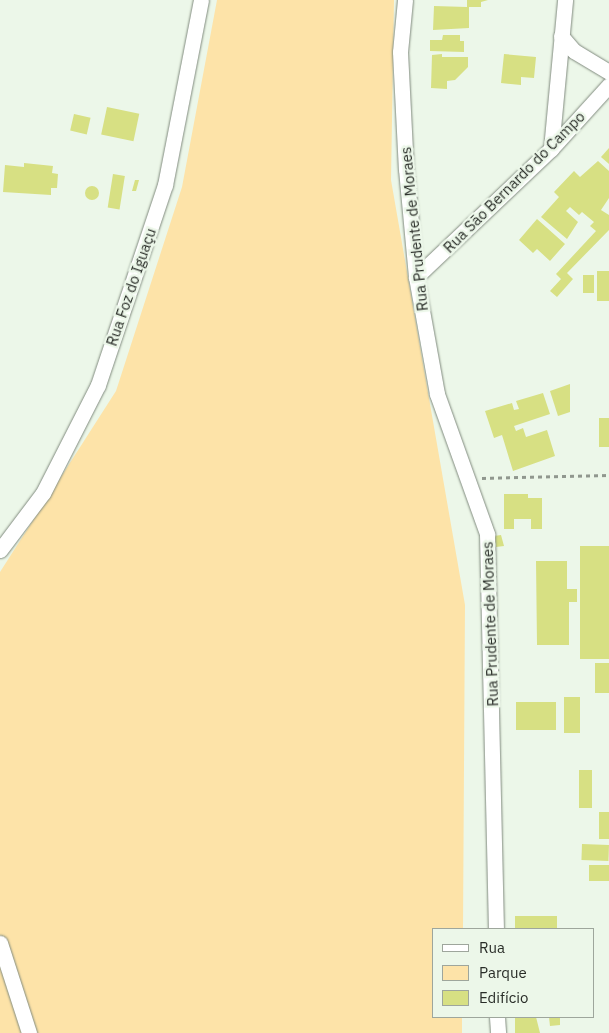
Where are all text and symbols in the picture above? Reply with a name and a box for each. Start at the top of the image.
street label: Rua São Bernardo do Campo [440,108,588,256]
street label: Rua Prudente de Moraes [396,146,432,312]
street label: Rua Foz do Iguaçu [102,226,160,348]
street label: Rua Prudente de Moraes [478,541,502,707]
legend [432,928,594,1018]
text: Rua [479,938,505,957]
text: Parque [479,963,527,982]
text: Edifício [479,988,528,1007]

